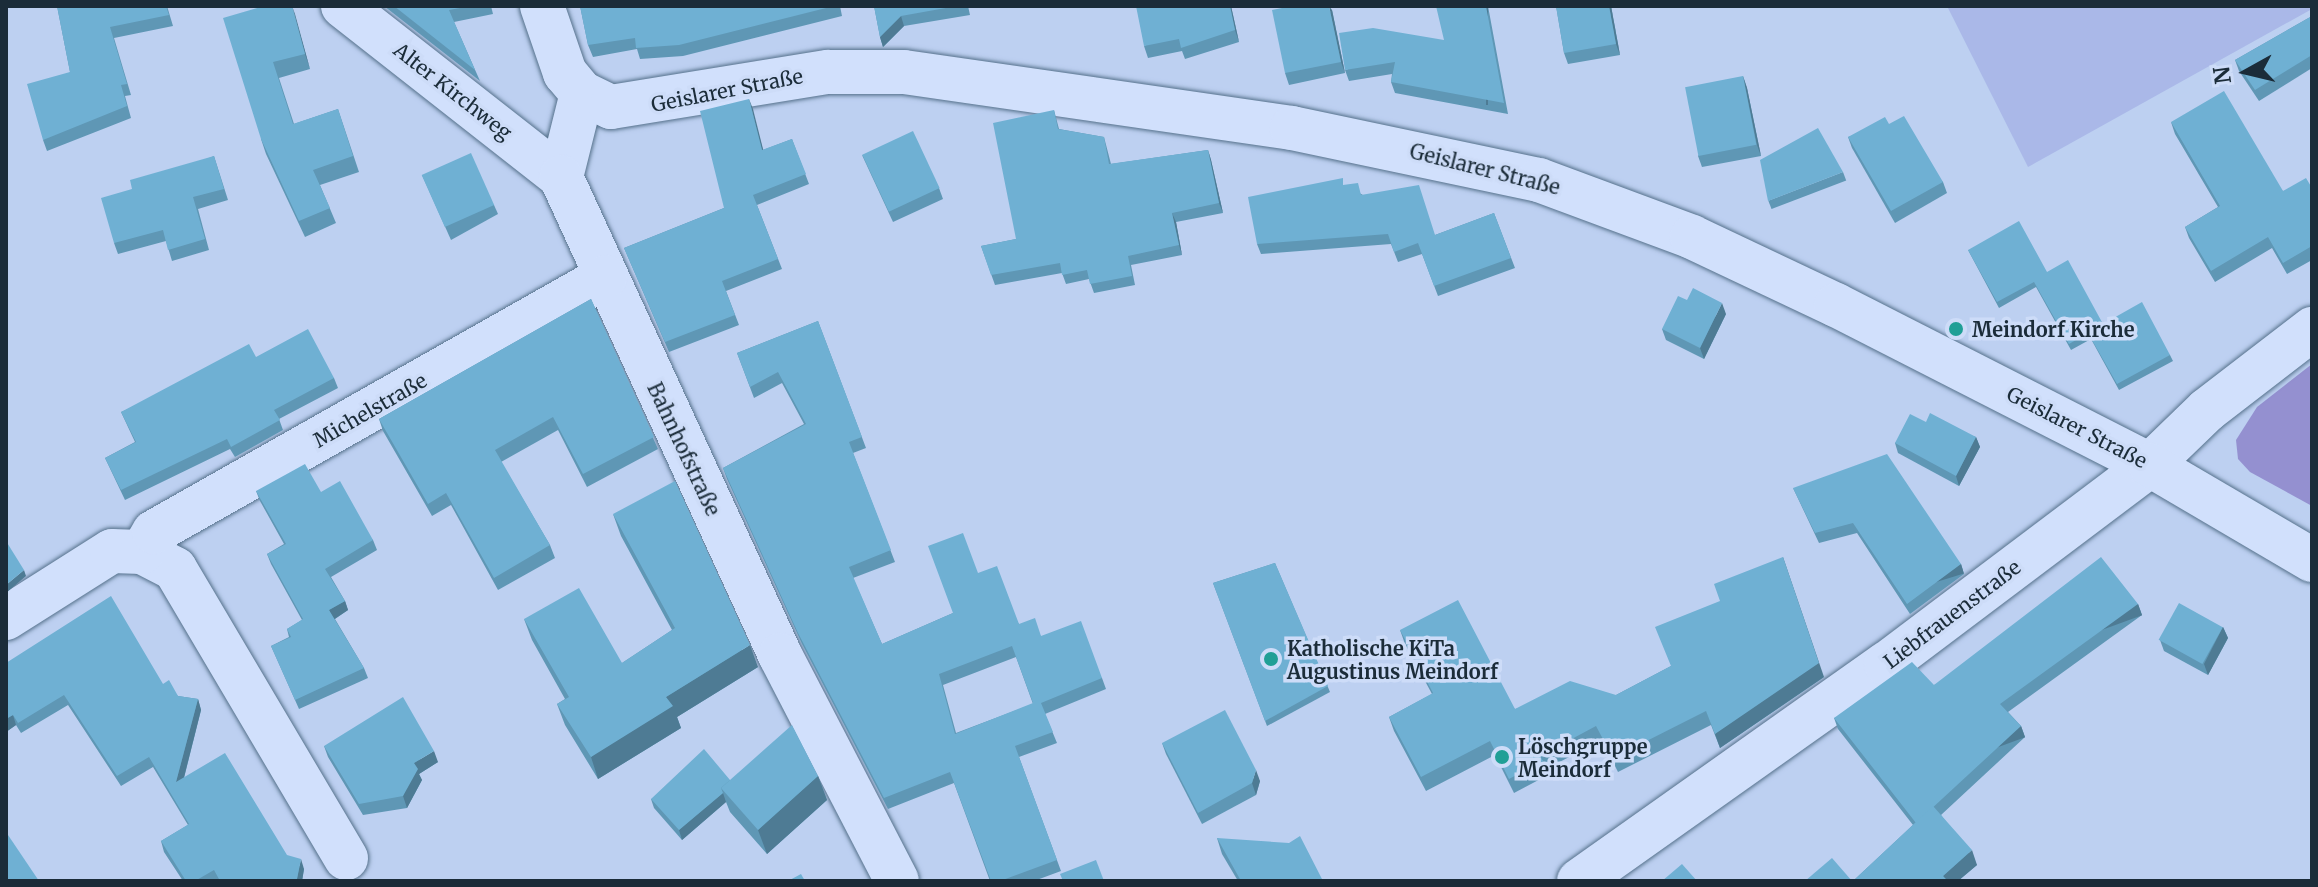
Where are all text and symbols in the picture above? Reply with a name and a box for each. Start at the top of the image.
north arrow [2206,32,2286,112]
street label: Alter Kirchweg [389,37,517,145]
street label: Geislarer Straße [649,64,805,116]
text: N [2207,65,2237,86]
street label: Geislarer Straße [1407,139,1563,199]
place label: Meindorf Kirche [1972,317,2135,341]
marker: Meindorf Kirche [1947,320,1965,338]
street label: Michelstraße [309,368,431,452]
street label: Bahnhofstraße [643,379,725,519]
street label: Geislarer Straße [2003,381,2151,473]
street label: Liebfrauenstraße [1879,555,2025,673]
place label: Katholische KiTa Augustinus Meindorf [1287,636,1498,683]
marker: Katholische KiTa Augustinus Meindorf [1262,650,1280,668]
place label: Löschgruppe Meindorf [1518,734,1648,781]
marker: Löschgruppe Meindorf [1493,748,1511,766]

